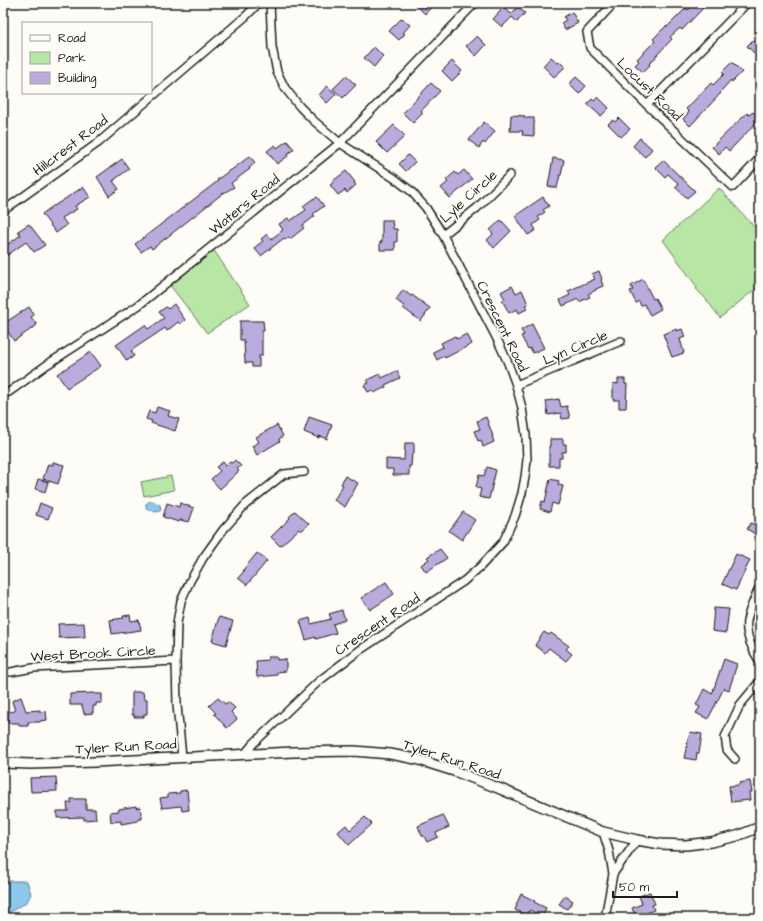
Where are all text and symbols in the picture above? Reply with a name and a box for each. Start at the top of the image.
legend [22,22,152,94]
text: Road [58,30,86,47]
text: Park [58,50,86,67]
street label: Locust Road [612,53,686,126]
text: Building [58,70,96,88]
street label: Hillcrest Road [29,111,112,181]
street label: Lyle Circle [436,165,502,228]
street label: Waters Road [205,170,284,240]
street label: Crescent Road [471,278,533,375]
street label: Lyn Circle [540,325,611,370]
street label: Crescent Road [331,589,424,661]
street label: West Brook Circle [30,641,156,667]
street label: Tyler Run Road [75,734,177,760]
street label: Tyler Run Road [400,735,503,785]
scale bar [613,873,677,899]
text: 50 m [619,879,650,896]

